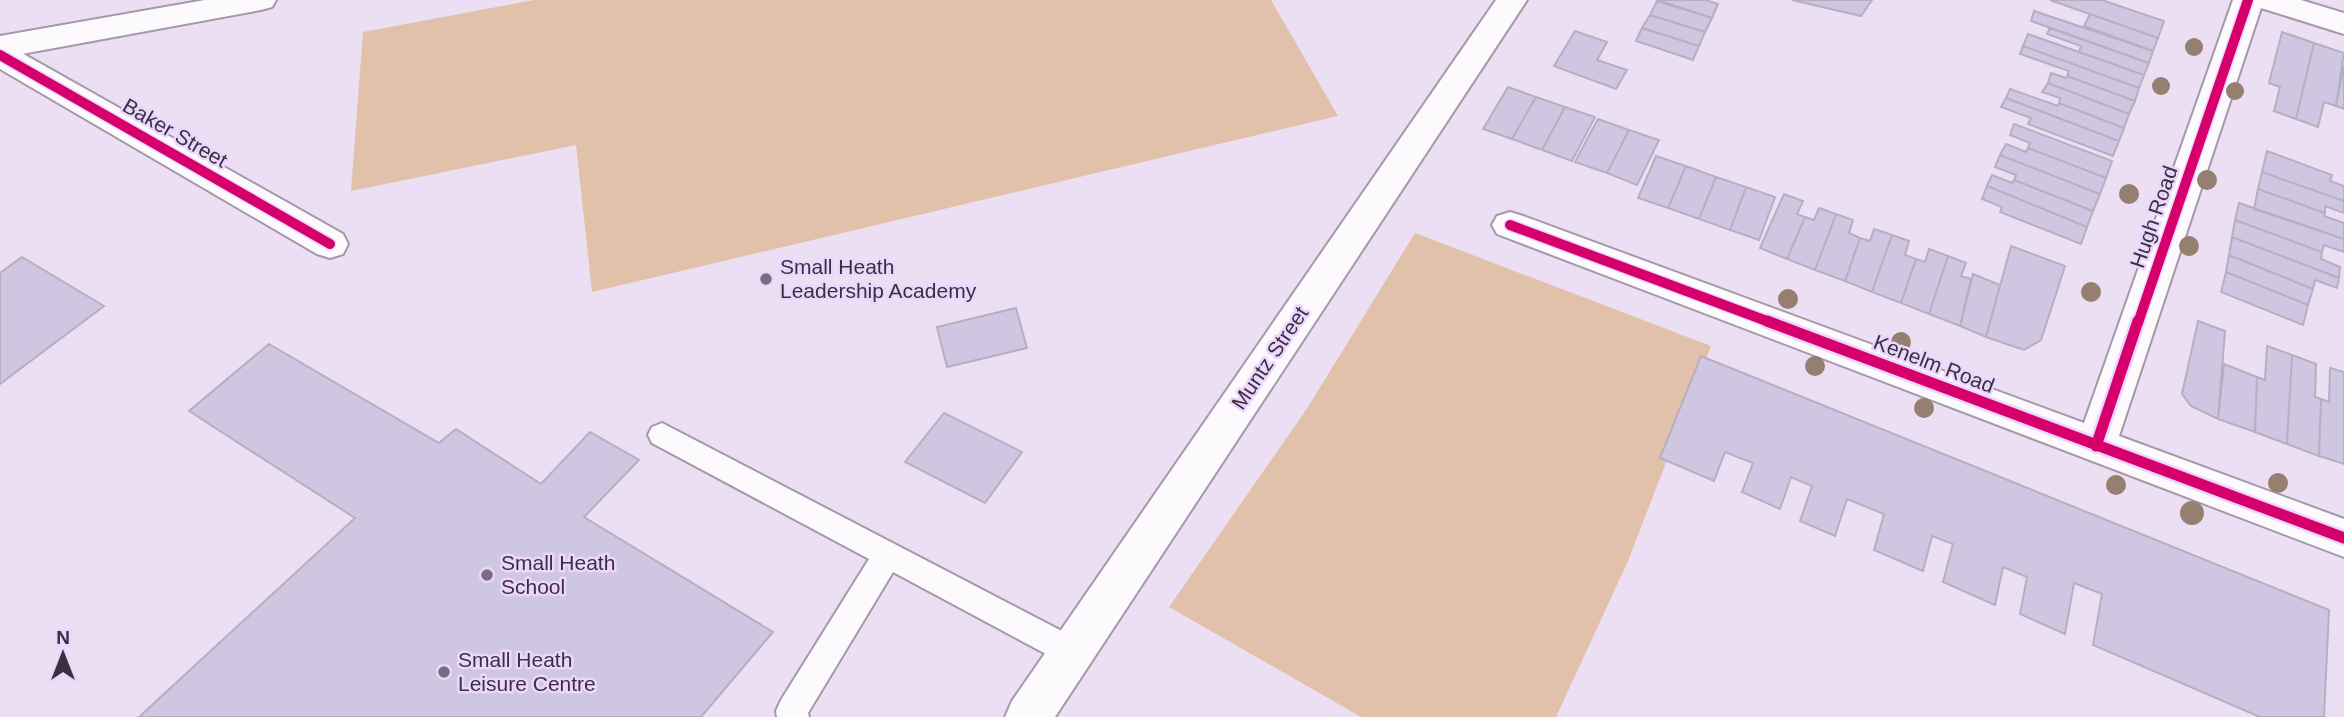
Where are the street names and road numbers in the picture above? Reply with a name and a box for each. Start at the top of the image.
street label: Baker Street [119,93,232,172]
street label: Hugh Road [2125,163,2182,271]
street label: Muntz Street [1227,302,1312,414]
street label: Kenelm Road [1871,330,1998,397]

